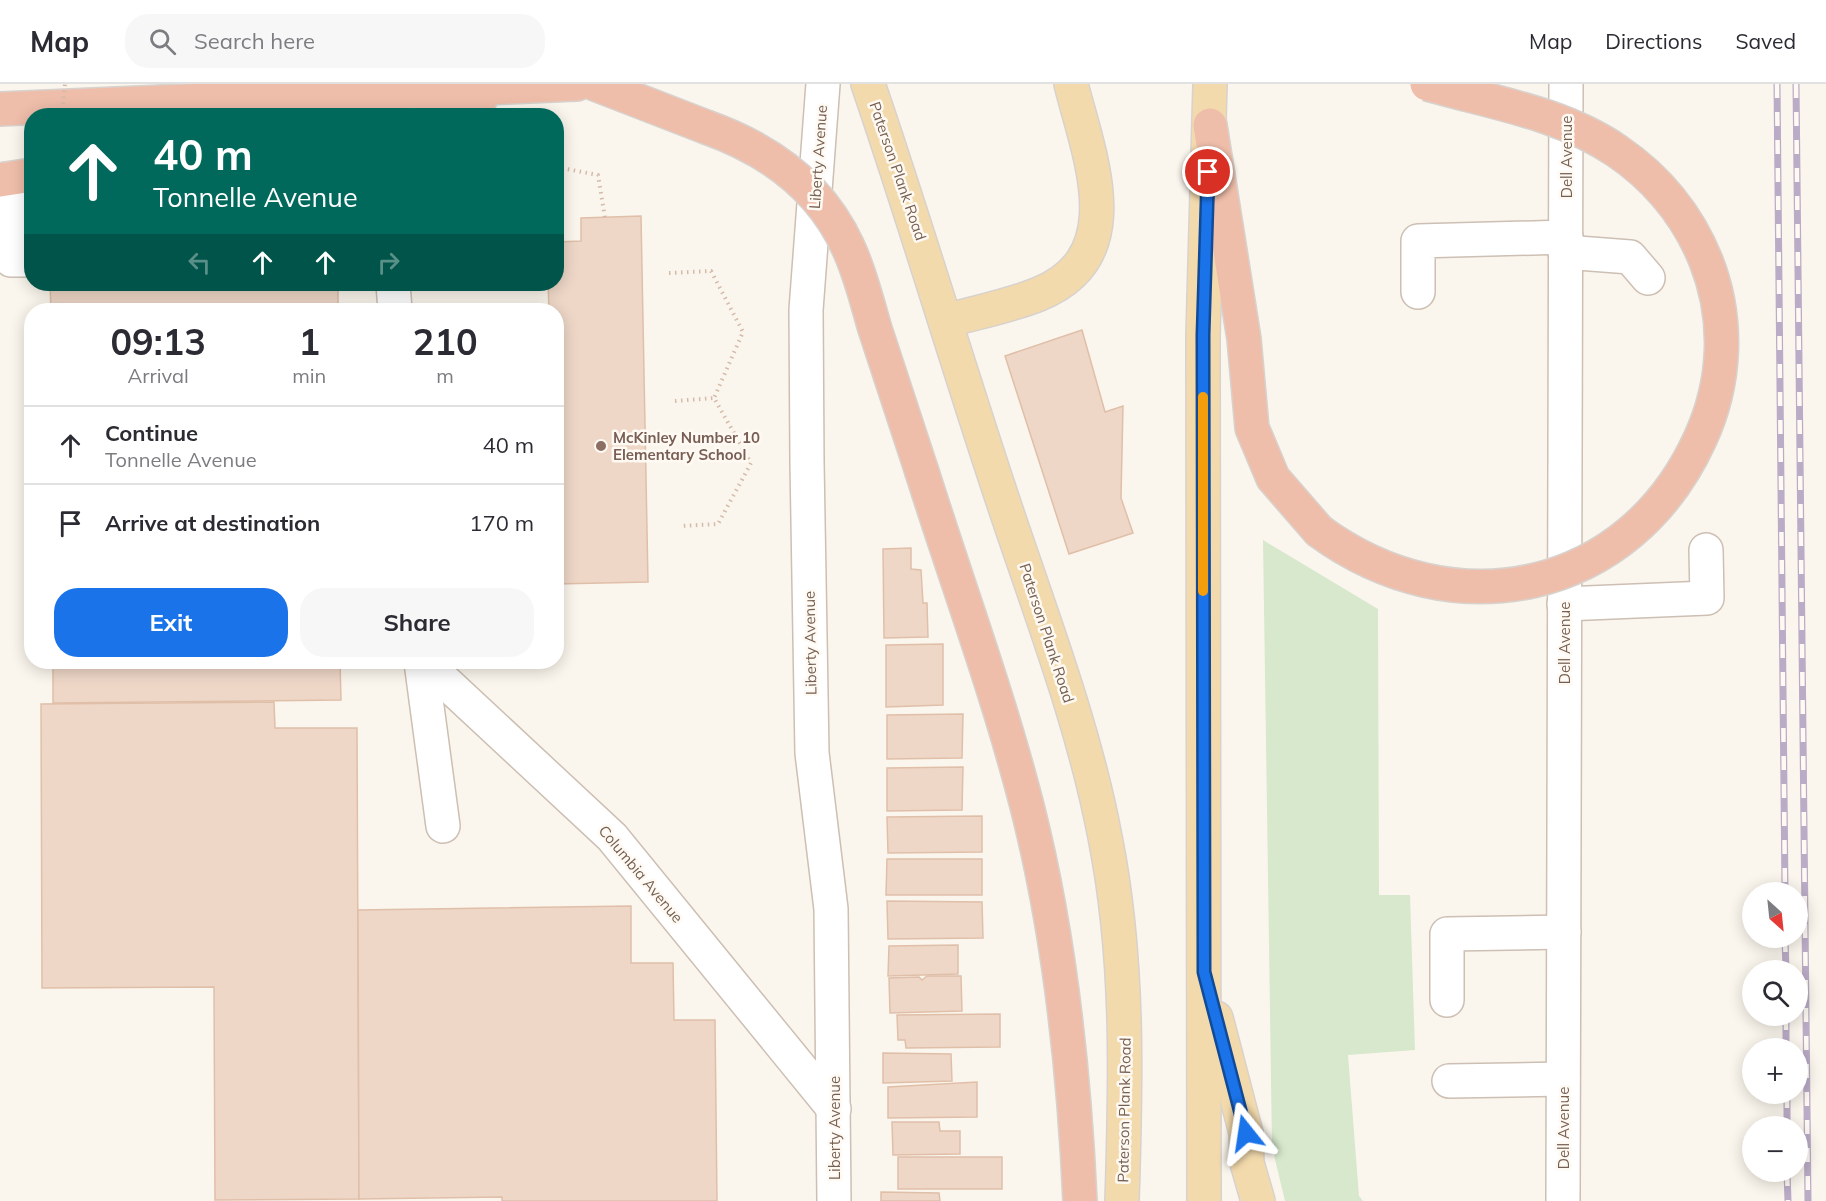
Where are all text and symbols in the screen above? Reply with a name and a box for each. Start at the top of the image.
search box [125,14,545,68]
text: Map [30,24,89,59]
icon: search [146,25,179,58]
text: Search here [194,27,315,55]
text: Map [1529,28,1572,54]
text: Directions [1605,28,1702,54]
text: Saved [1735,28,1796,54]
street label: Paterson Plank Road [865,99,931,243]
street label: Liberty Avenue [805,104,831,210]
street label: Dell Avenue [1557,116,1576,198]
text: 40 m [153,128,253,181]
icon: ahead [54,132,132,210]
pin [1182,146,1233,197]
icon: arrive [1191,155,1224,188]
text: Tonnelle Avenue [153,180,358,214]
icon: left [183,246,216,279]
icon: ahead [246,246,279,279]
icon: ahead [309,246,342,279]
icon: right [372,246,405,279]
text: 09:13 [110,319,206,364]
text: 1 [298,319,320,364]
text: 210 [413,319,478,364]
text: Arrival [128,363,189,388]
text: min [292,363,326,388]
text: m [436,363,454,388]
text: Continue [105,419,198,447]
place label: McKinley Number 10 Elementary School [613,428,760,464]
icon: ahead [54,429,87,462]
text: 40 m [483,431,534,459]
marker: McKinley Number 10 Elementary School [594,439,608,453]
text: Tonnelle Avenue [105,447,257,472]
icon: arrive [54,507,87,540]
text: Arrive at destination [105,509,320,537]
text: 170 m [469,509,534,537]
street label: Paterson Plank Road [1016,561,1078,705]
button: Exit [54,588,288,657]
button: Share [300,588,534,657]
street label: Liberty Avenue [800,591,820,695]
street label: Dell Avenue [1555,602,1574,684]
street label: Columbia Avenue [595,821,687,927]
north arrow [1742,882,1808,948]
map controls [1742,882,1808,1182]
button: search [1742,960,1808,1026]
street label: Paterson Plank Road [1113,1037,1135,1183]
button: + [1742,1038,1808,1104]
street label: Liberty Avenue [825,1076,844,1180]
street label: Dell Avenue [1554,1087,1573,1169]
position arrow [1214,1101,1278,1165]
button: − [1742,1116,1808,1182]

